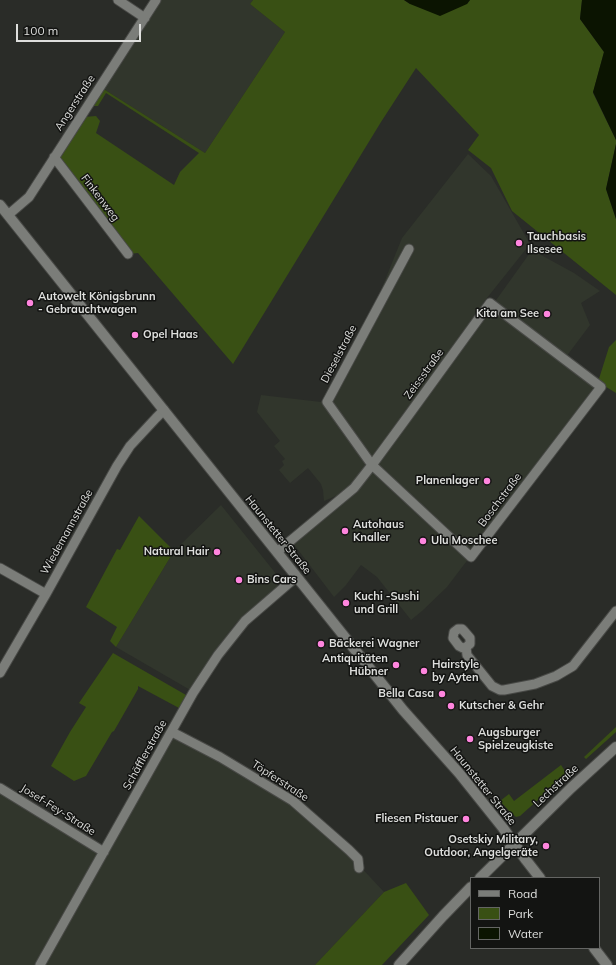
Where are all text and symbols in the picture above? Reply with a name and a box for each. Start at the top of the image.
scale bar [18,16,143,42]
text: 100 m [23,23,58,38]
street label: Angerstraße [52,73,98,133]
street label: Finkenweg [78,172,122,224]
place label: Tauchbasis Ilsesee [527,230,586,256]
marker: Tauchbasis Ilsesee [514,238,524,248]
place label: Autowelt Königsbrunn - Gebrauchtwagen [38,290,156,316]
marker: Autowelt Königsbrunn - Gebrauchtwagen [25,298,35,308]
place label: Kita am See [476,307,539,321]
marker: Kita am See [542,309,552,319]
street label: Dieselstraße [318,323,360,385]
place label: Opel Haas [143,328,198,342]
marker: Opel Haas [130,330,140,340]
street label: Zeissstraße [401,346,447,402]
street label: Boschstraße [476,471,524,529]
place label: Planenlager [416,474,479,488]
marker: Planenlager [482,476,492,486]
street label: Wiedemannstraße [38,487,96,577]
street label: Haunstetter Straße [242,493,314,577]
place label: Autohaus Knaller [353,518,404,544]
marker: Autohaus Knaller [340,526,350,536]
place label: Ulu Moschee [431,534,497,548]
marker: Ulu Moschee [418,536,428,546]
place label: Natural Hair [144,545,209,559]
marker: Natural Hair [212,547,222,557]
place label: Bins Cars [247,573,297,587]
marker: Bins Cars [234,575,244,585]
place label: Kuchi -Sushi und Grill [354,590,419,616]
marker: Kuchi -Sushi und Grill [341,598,351,608]
place label: Bäckerei Wagner [329,637,419,651]
marker: Bäckerei Wagner [316,639,326,649]
place label: Antiquitäten Hübner [322,652,388,678]
place label: Hairstyle by Ayten [432,658,479,684]
marker: Antiquitäten Hübner [391,660,401,670]
marker: Hairstyle by Ayten [419,666,429,676]
place label: Bella Casa [378,687,434,701]
marker: Bella Casa [437,689,447,699]
place label: Kutscher & Gehr [459,699,544,713]
marker: Kutscher & Gehr [446,701,456,711]
street label: Schäfflerstraße [120,718,170,792]
place label: Augsburger Spielzeugkiste [478,726,553,752]
marker: Augsburger Spielzeugkiste [465,734,475,744]
street label: Haunstetter Straße [447,744,519,828]
street label: Töpferstraße [249,758,311,804]
street label: Lechstraße [531,762,581,810]
street label: Josef-Fey-Straße [18,782,98,838]
place label: Fliesen Pistauer [375,812,458,826]
marker: Fliesen Pistauer [461,814,471,824]
place label: Osetskiy Military, Outdoor, Angelgeräte [424,833,538,859]
marker: Osetskiy Military, Outdoor, Angelgeräte [541,841,551,851]
legend [470,877,600,949]
text: Road [508,886,537,901]
text: Park [508,906,533,921]
text: Water [508,926,543,941]

